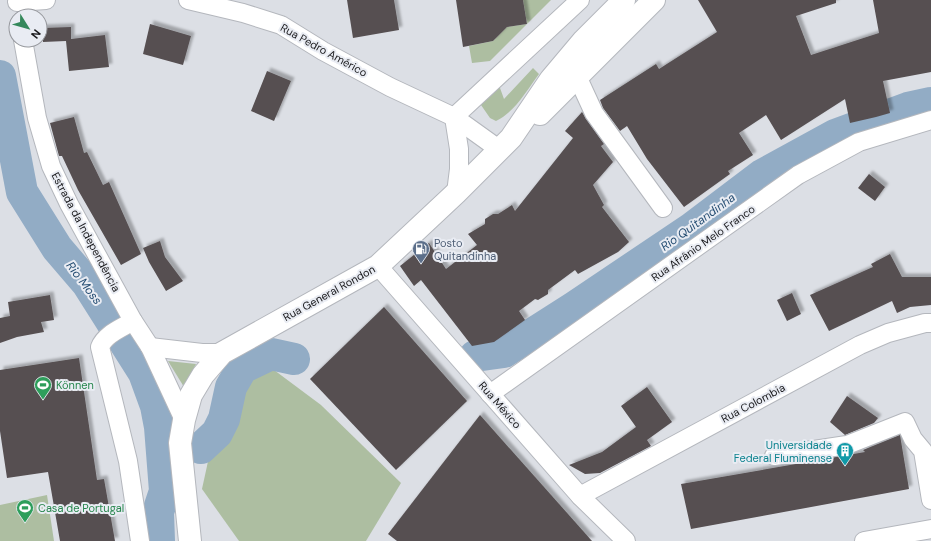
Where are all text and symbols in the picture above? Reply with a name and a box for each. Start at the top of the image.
north arrow [8,8,48,48]
street label: Rua Pedro Américo [278,20,370,80]
text: N [28,27,44,41]
street label: Estrada da Independência [49,170,123,294]
water label: Rio Quitandinha [657,189,739,255]
street label: Rua Afrânio Melo Franco [648,202,758,284]
place label: Posto Quitandinha [434,236,496,263]
fuel station icon: Posto Quitandinha [411,239,431,264]
water label: Rio Moss [63,258,105,308]
street label: Rua General Rondon [281,262,377,324]
sports icon: Können [33,375,53,400]
place label: Können [56,378,94,392]
street label: Rua México [476,379,524,431]
street label: Rua Colombia [719,380,787,426]
place label: Universidade Federal Fluminense [734,438,832,465]
building icon: Universidade Federal Fluminense [835,441,855,466]
sports icon: Casa de Portugal [15,498,35,523]
place label: Casa de Portugal [38,501,124,515]

